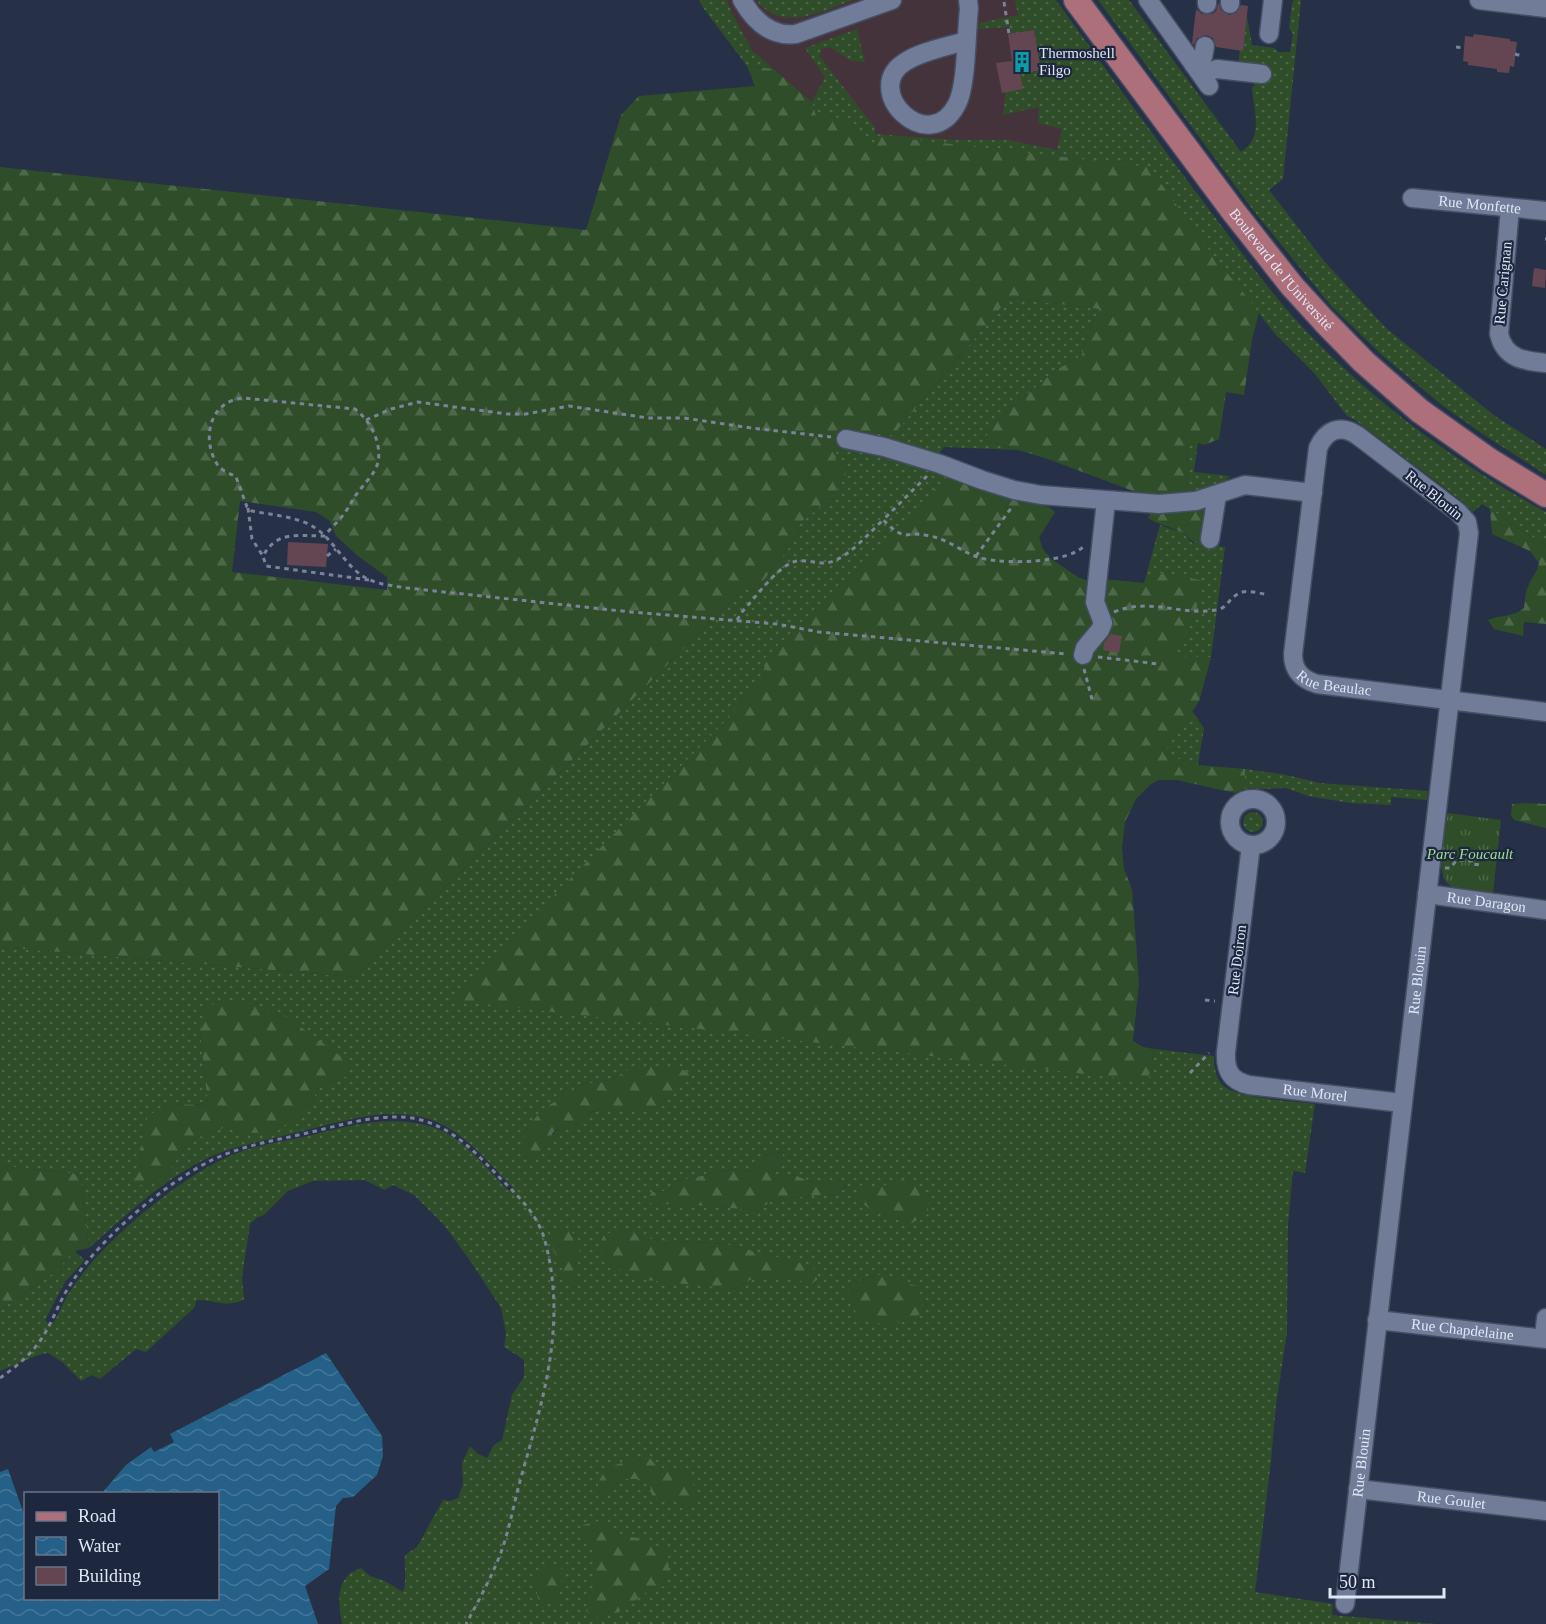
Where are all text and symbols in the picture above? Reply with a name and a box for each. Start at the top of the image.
place label: Thermoshell Filgo [1039,45,1115,78]
building icon: Thermoshell Filgo [1010,50,1034,74]
street label: Rue Monfette [1438,193,1522,217]
street label: Boulevard de l'Université [1226,205,1337,334]
street label: Rue Carignan [1491,241,1515,325]
street label: Rue Blouin [1402,467,1466,523]
street label: Rue Beaulac [1293,667,1373,699]
park label: Parc Foucault [1426,846,1514,862]
street label: Rue Daragon [1446,889,1527,915]
street label: Rue Doiron [1225,924,1249,996]
street label: Rue Blouin [1405,945,1429,1015]
street label: Rue Morel [1282,1081,1348,1104]
street label: Rue Chapdelaine [1410,1316,1515,1343]
street label: Rue Blouin [1349,1427,1373,1498]
street label: Rue Goulet [1416,1488,1487,1512]
legend [24,1492,219,1600]
text: Road [78,1506,116,1526]
text: Water [78,1536,121,1556]
scale bar [1330,1561,1444,1599]
text: Building [78,1566,141,1586]
text: 50 m [1339,1572,1376,1592]

